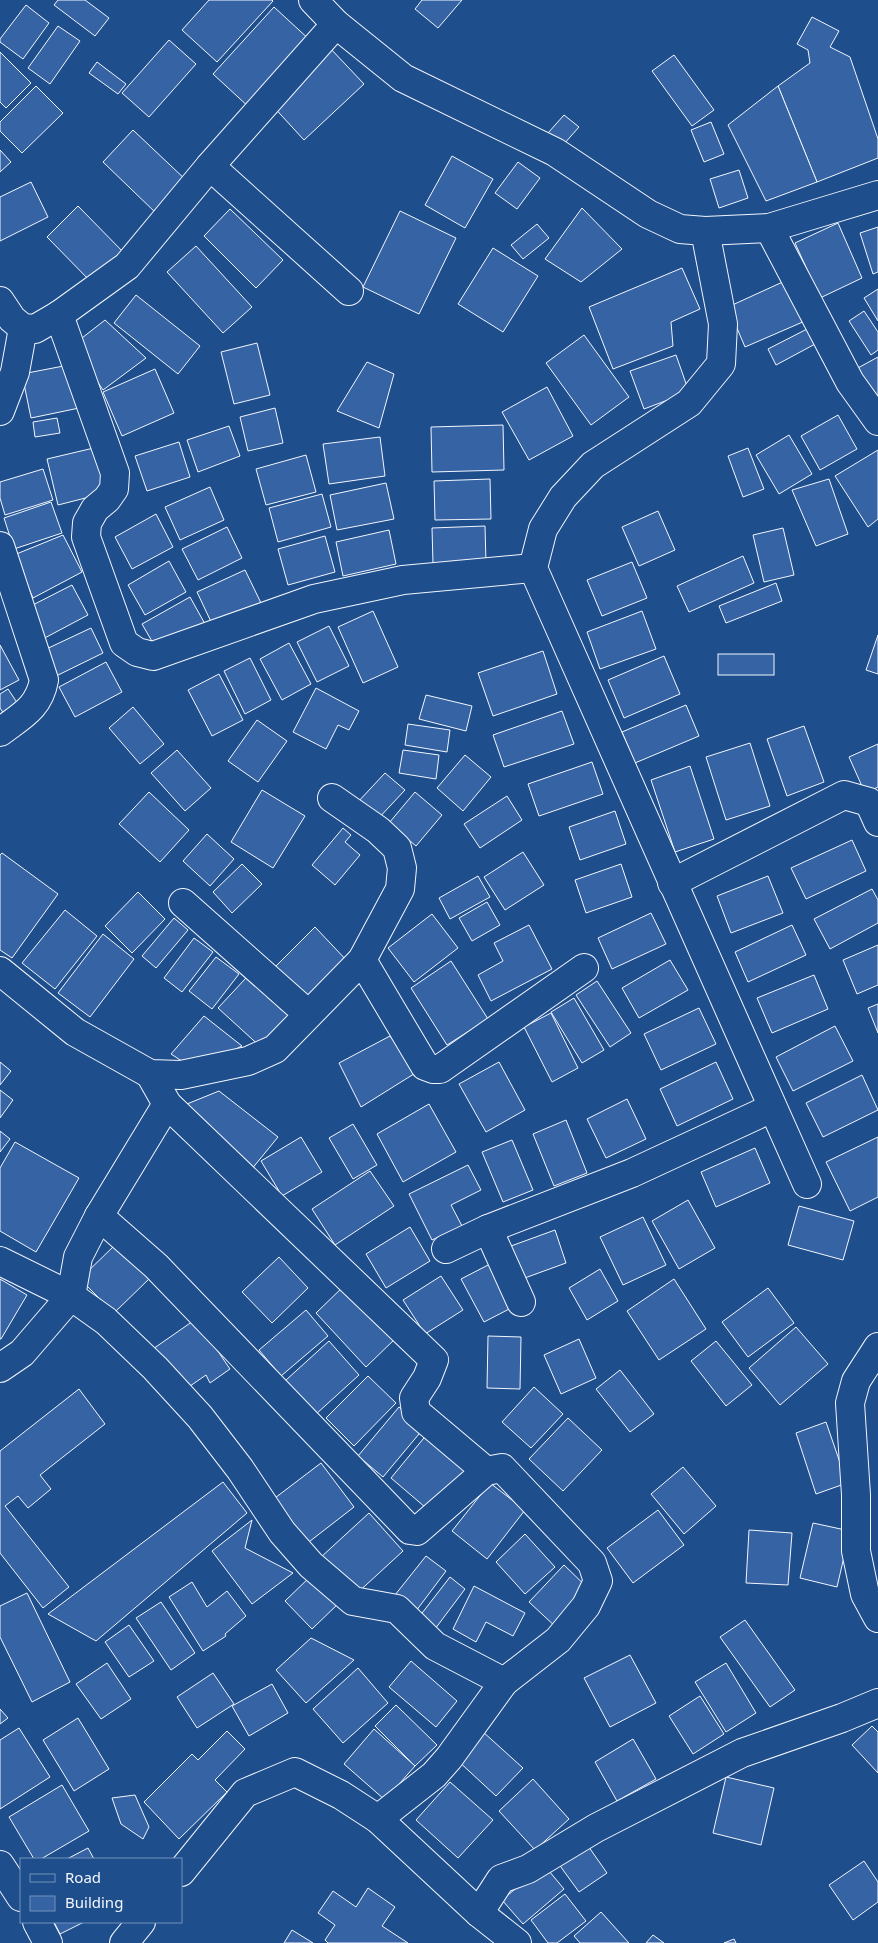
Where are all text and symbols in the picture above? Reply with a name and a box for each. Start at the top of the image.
legend [20,1858,182,1923]
text: Road [65,1867,101,1887]
text: Building [65,1892,123,1912]

